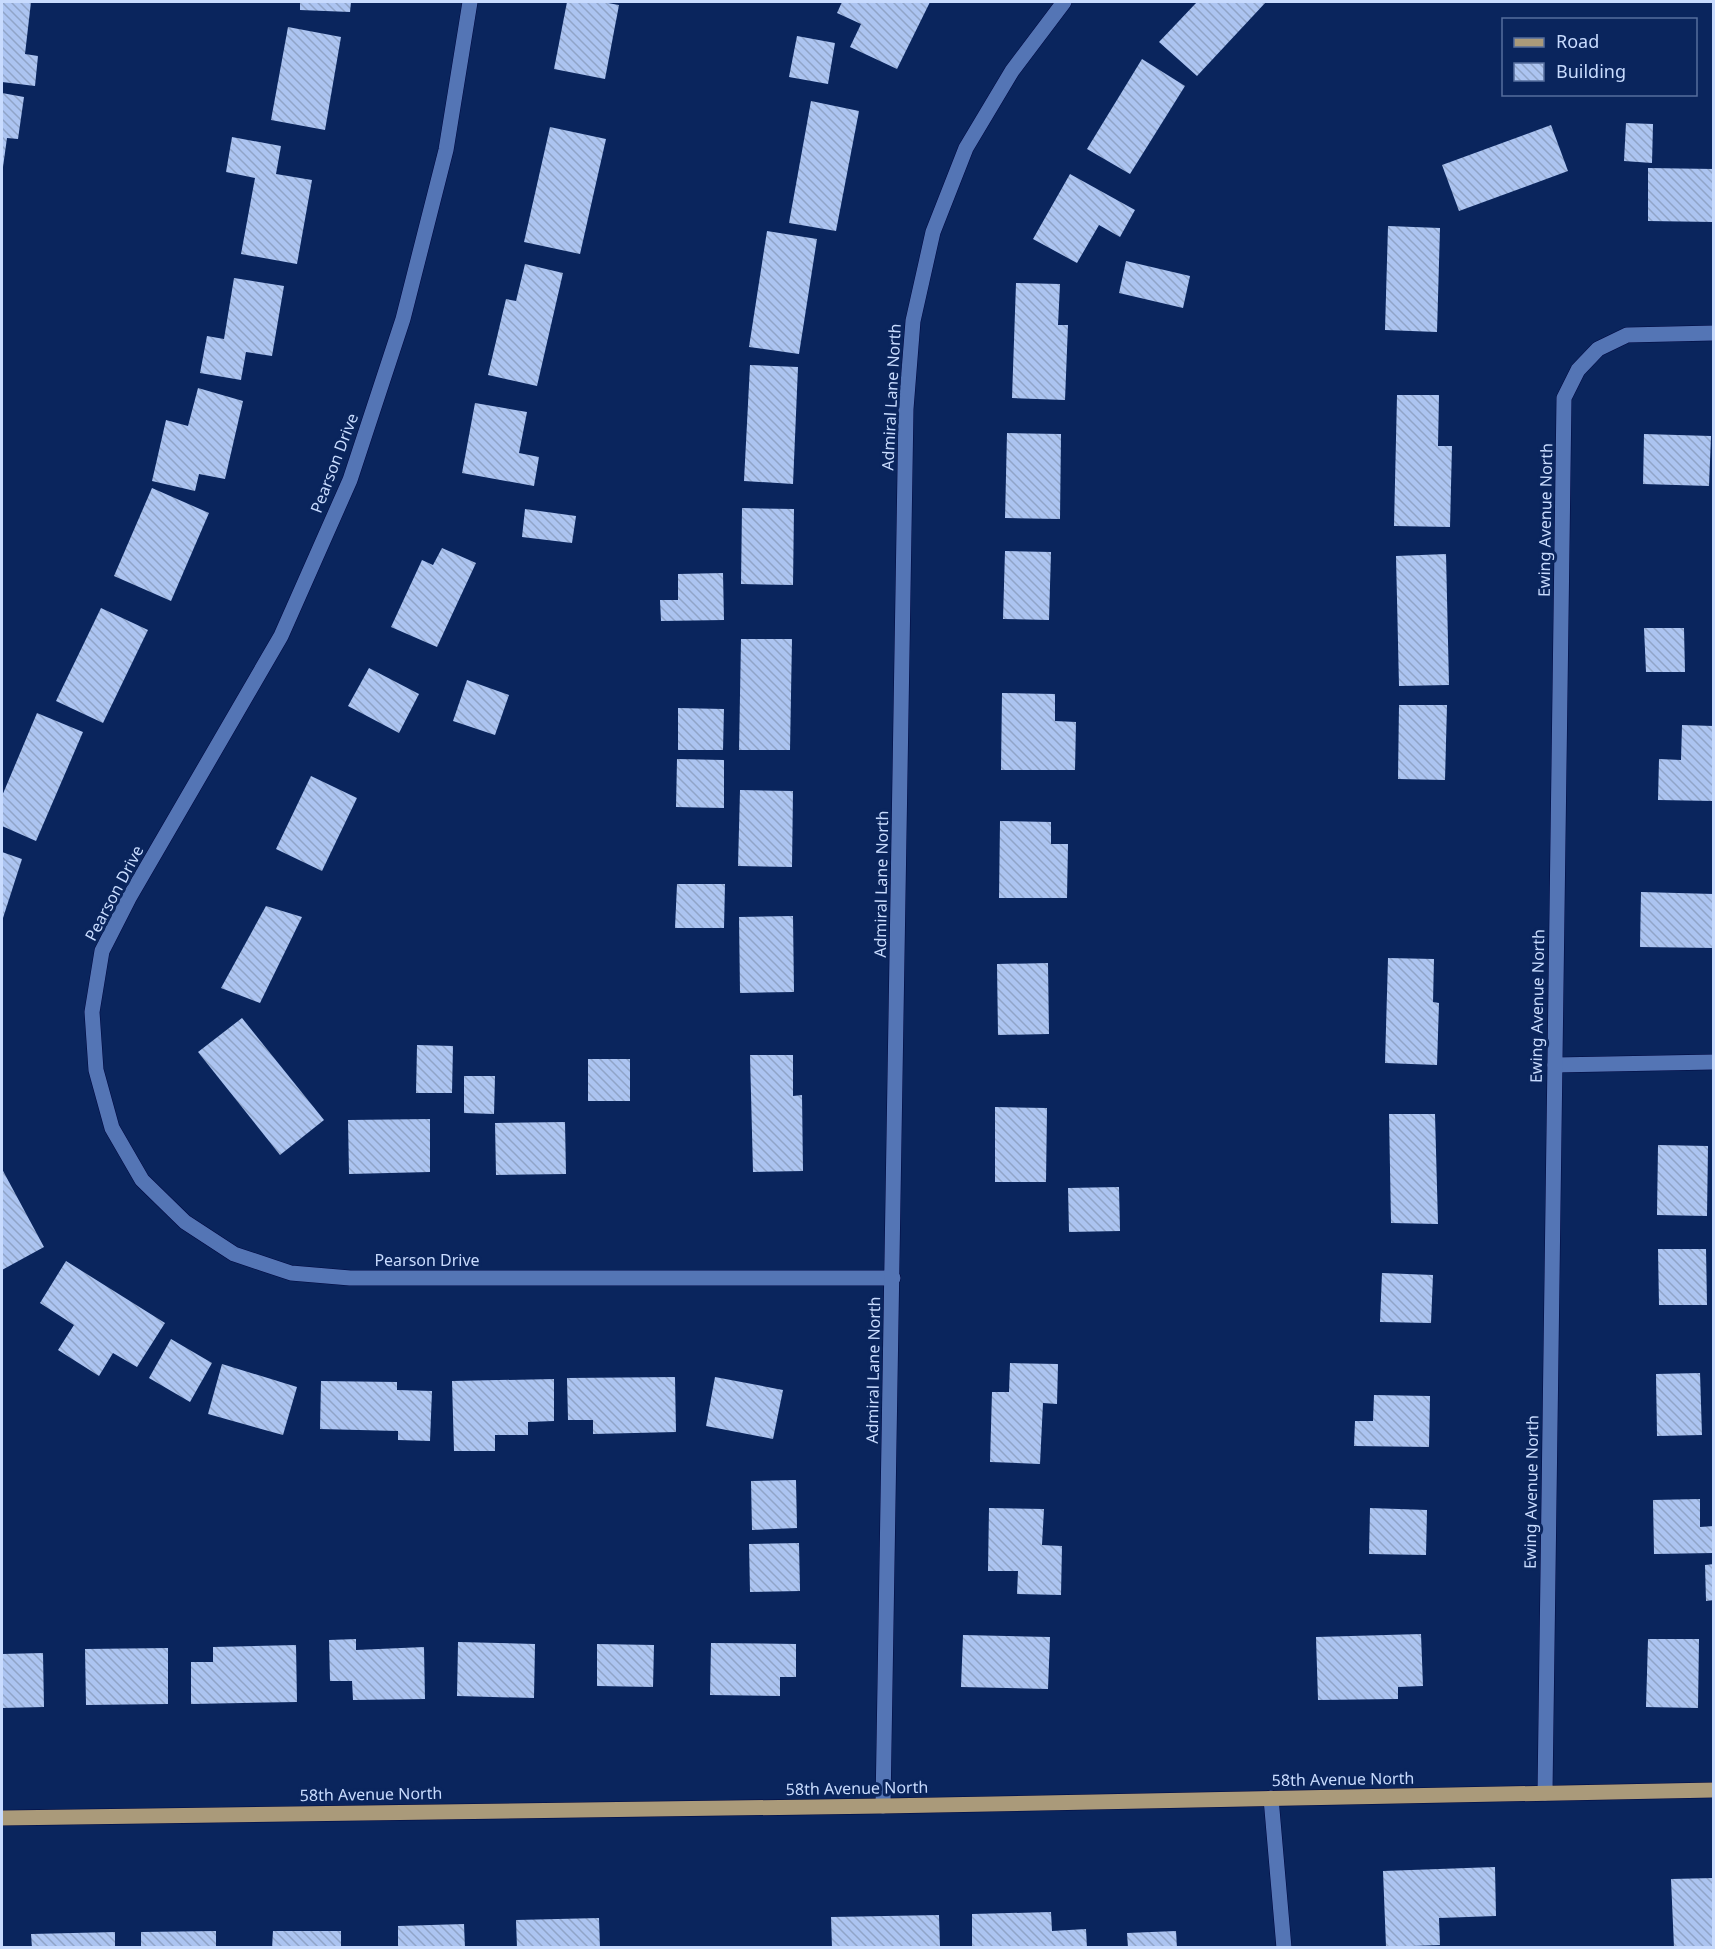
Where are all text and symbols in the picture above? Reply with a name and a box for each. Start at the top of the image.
legend [1502,18,1697,96]
text: Road [1556,29,1599,53]
text: Building [1556,59,1626,83]
street label: Admiral Lane North [876,323,906,471]
street label: Pearson Drive [305,410,363,516]
street label: Ewing Avenue North [1533,443,1557,597]
street label: Admiral Lane North [869,810,893,958]
street label: Pearson Drive [80,841,148,945]
street label: Ewing Avenue North [1525,929,1549,1083]
street label: Pearson Drive [374,1249,480,1271]
street label: Admiral Lane North [861,1296,885,1444]
street label: Ewing Avenue North [1519,1415,1543,1569]
street label: 58th Avenue North [1272,1767,1414,1791]
street label: 58th Avenue North [786,1776,928,1800]
street label: 58th Avenue North [300,1782,442,1806]

